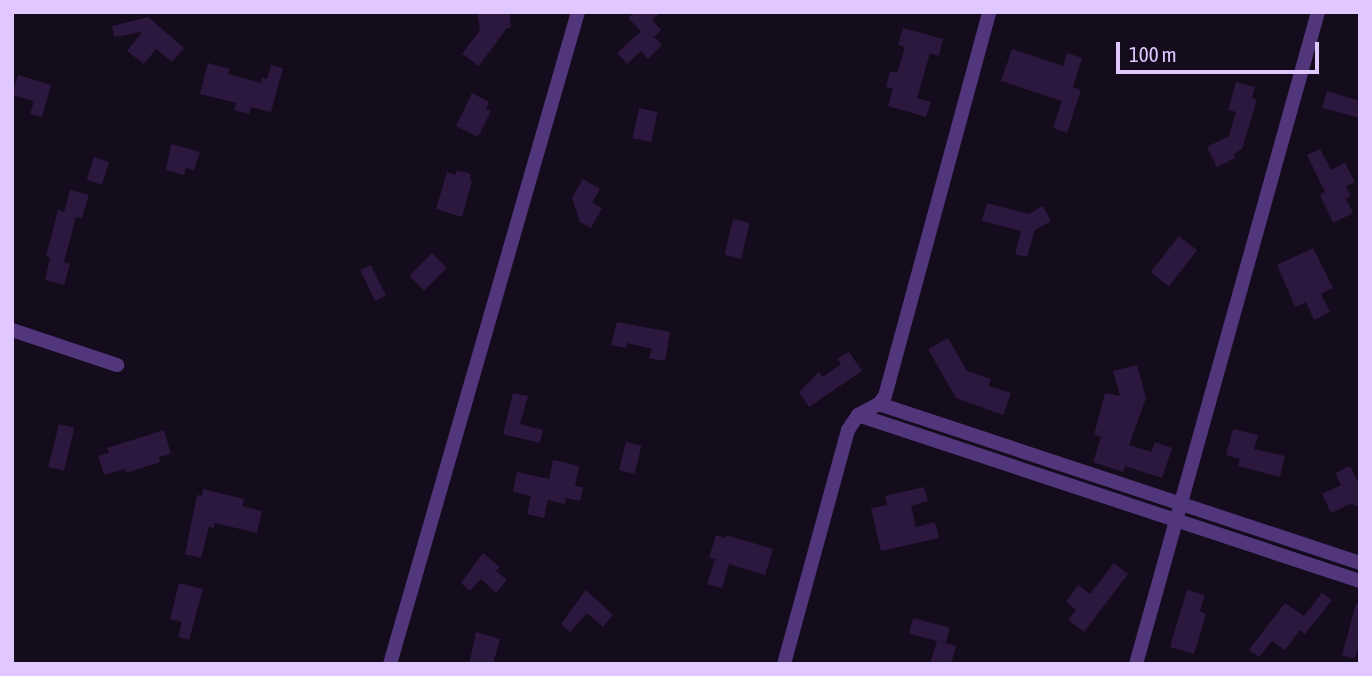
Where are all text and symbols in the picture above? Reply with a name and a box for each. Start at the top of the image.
scale bar [1120,28,1323,72]
text: 100 m [1129,42,1177,66]

